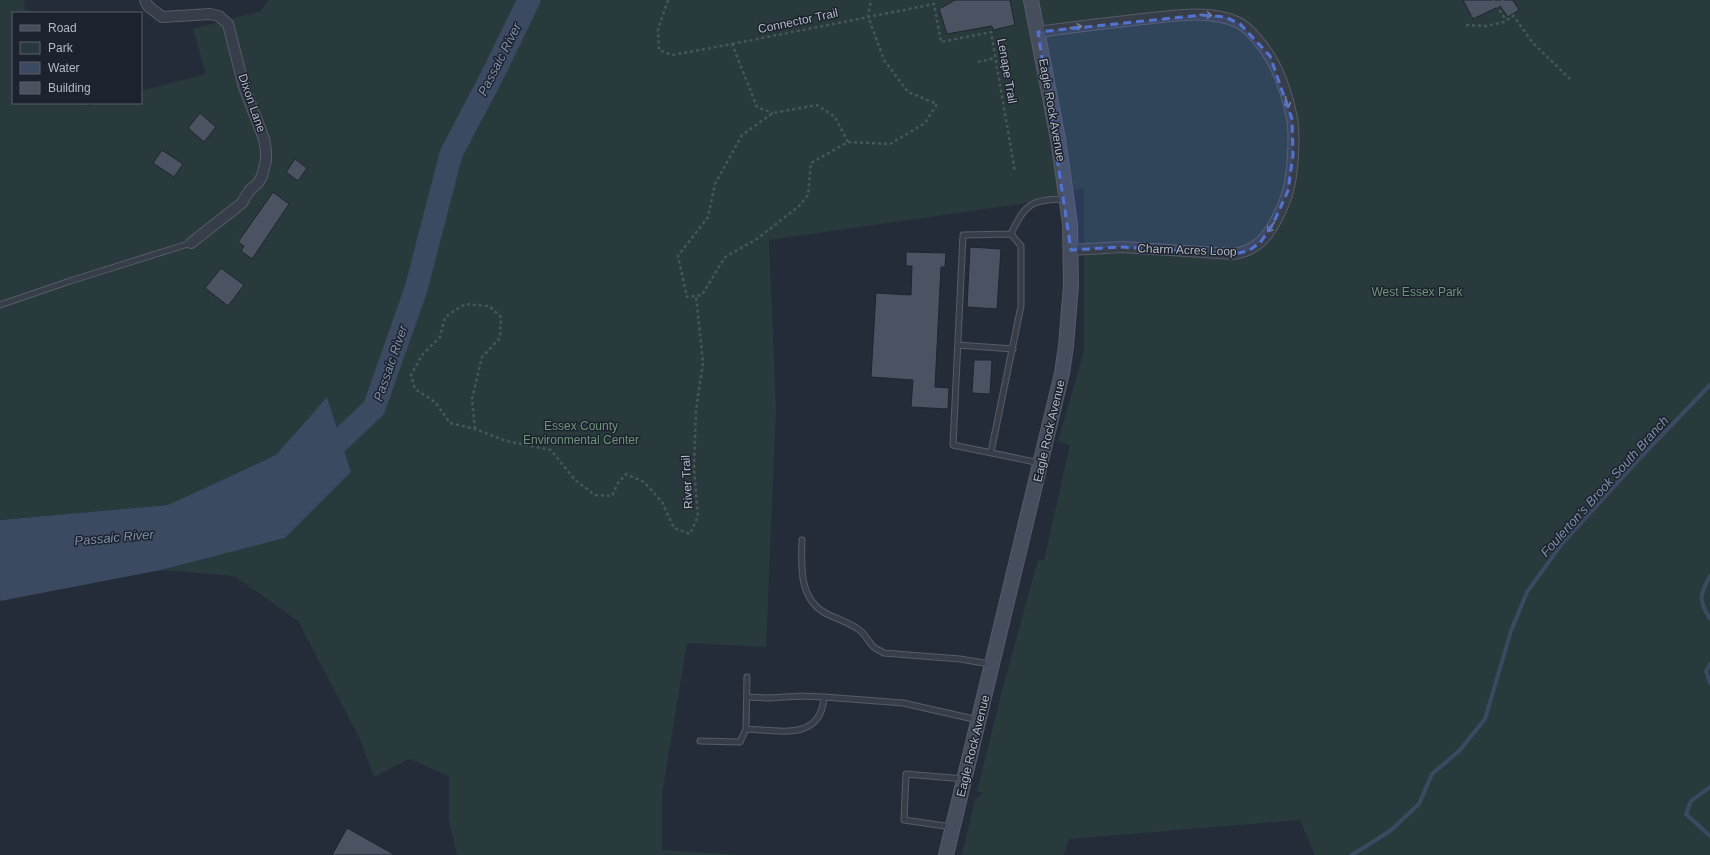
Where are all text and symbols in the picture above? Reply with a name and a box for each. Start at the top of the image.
street label: Connector Trail [757,6,839,36]
legend [12,12,142,104]
one-way arrow [1199,12,1212,19]
water label: Passaic River [475,20,524,98]
text: Road [48,21,77,35]
one-way arrow [1069,23,1082,31]
street label: Lenape Trail [994,37,1020,105]
text: Park [48,41,74,55]
street label: Eagle Rock Avenue [1036,57,1068,163]
text: Water [48,61,80,75]
street label: Dixon Lane [235,72,269,134]
text: Building [48,81,91,95]
one-way arrow [1284,96,1291,109]
one-way arrow [1267,222,1275,233]
street label: Charm Acres Loop [1137,241,1237,259]
park label: West Essex Park [1371,285,1464,299]
water label: Passaic River [370,323,411,403]
street label: Eagle Rock Avenue [1030,378,1068,484]
water label: Foulerton's Brook South Branch [1537,413,1671,560]
park label: Essex County Environmental Center [523,419,639,447]
street label: River Trail [679,455,695,509]
water label: Passaic River [74,527,155,548]
street label: Eagle Rock Avenue [954,693,993,798]

